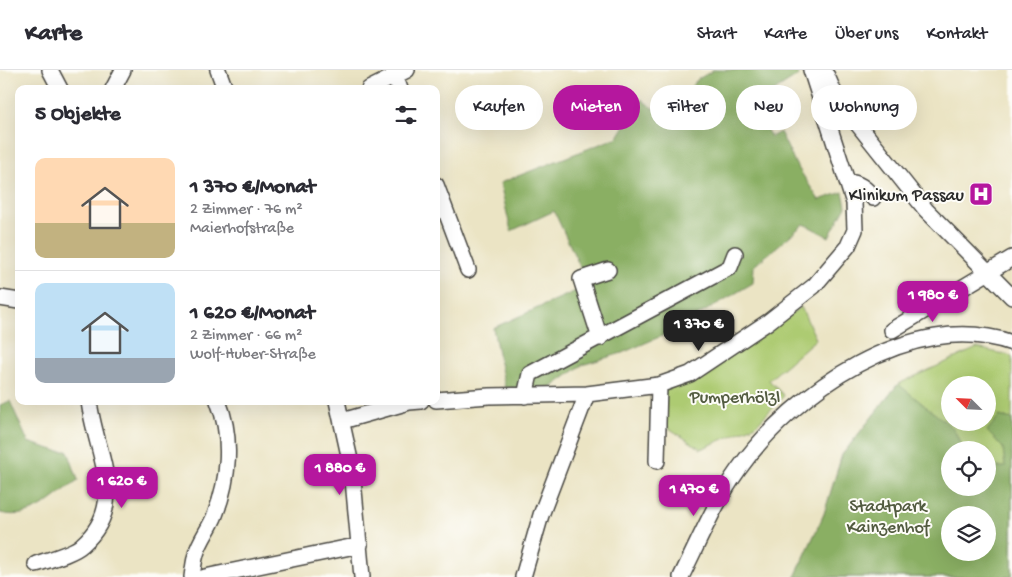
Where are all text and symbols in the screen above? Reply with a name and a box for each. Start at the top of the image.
text: Karte [25,20,82,49]
text: Start [697,24,736,45]
text: Karte [764,24,807,45]
text: Über uns [835,24,898,45]
text: Kontakt [926,24,987,45]
chip: Kaufen [455,85,543,130]
chip: Mieten [553,85,640,130]
chip: Filter [650,85,726,130]
chip: Neu [736,85,801,130]
chip: Wohnung [811,85,917,130]
icon: filters [392,101,420,129]
text: 5 Objekte [35,103,120,128]
text: 1 370 €/Monat [190,176,315,201]
icon: home [75,178,135,238]
hospital icon: Klinikum Passau [968,181,994,207]
place label: Klinikum Passau [849,186,965,207]
text: 2 Zimmer · 76 m² [190,201,303,220]
text: Maierhofstraße [190,220,294,239]
pin: 1 980 € [887,280,979,323]
text: 1 980 € [908,287,958,306]
text: 1 620 €/Monat [190,302,315,327]
icon: home [75,303,135,363]
pin: 1 370 € [653,310,745,352]
text: 1 370 € [674,316,724,335]
text: 2 Zimmer · 66 m² [190,327,302,346]
text: Wolf-Huber-Straße [190,346,316,365]
north arrow [941,376,996,431]
map controls [941,376,996,561]
park label: Pumperhölzl [689,388,780,409]
button: locate [941,441,996,496]
pin: 1 880 € [294,454,386,496]
text: 1 880 € [315,460,365,479]
pin: 1 620 € [76,466,168,509]
text: 1 620 € [98,473,146,492]
pin: 1 470 € [648,474,740,517]
text: 1 470 € [670,481,718,500]
park label: Stadtpark Kainzenhof [847,497,931,539]
button: layers [941,506,996,561]

